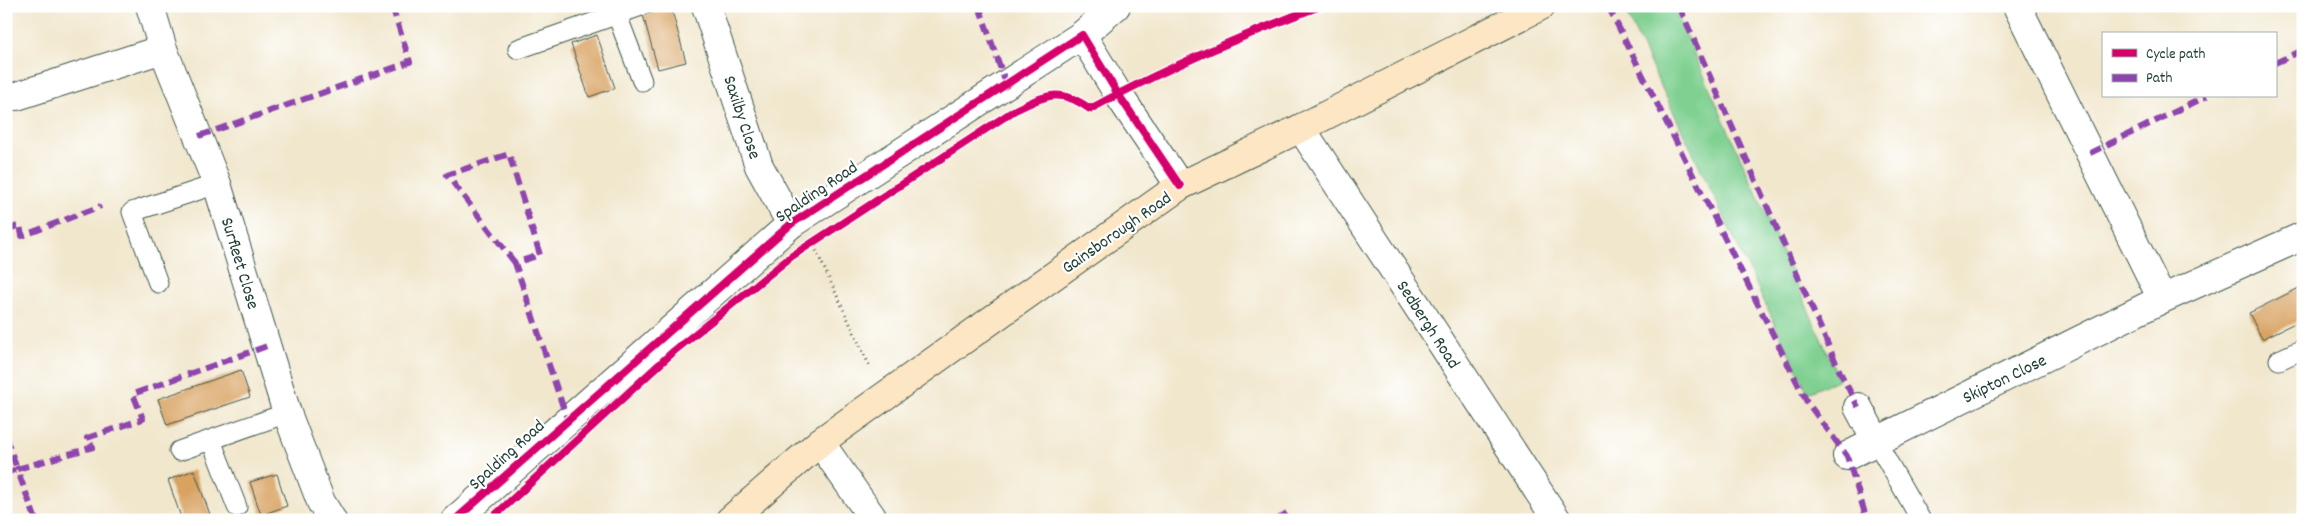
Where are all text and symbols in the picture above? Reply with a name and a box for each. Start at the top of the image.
legend [2102,32,2276,98]
text: Cycle path [2146,44,2206,66]
text: Path [2146,68,2172,90]
street label: Saxilby Close [715,73,766,163]
street label: Spalding Road [771,156,864,230]
street label: Gainsborough Road [1057,187,1177,281]
street label: Surfleet Close [213,215,264,313]
street label: Sedbergh Road [1389,276,1465,374]
street label: Skipton Close [1959,349,2051,411]
street label: Spalding Road [464,415,551,497]

